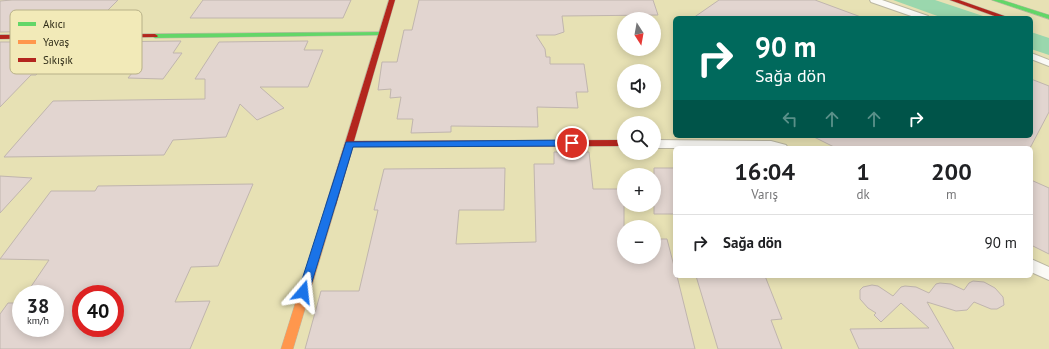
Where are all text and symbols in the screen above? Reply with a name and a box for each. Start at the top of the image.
legend [10,10,142,74]
north arrow [617,12,661,56]
map controls [617,12,661,264]
text: Akıcı [43,17,66,31]
text: 90 m [755,28,816,65]
icon: right [689,32,741,84]
text: Yavaş [43,35,70,49]
text: Sıkışık [43,53,74,67]
button: sound [617,64,661,108]
text: Sağa dön [755,64,826,87]
icon: left [779,108,801,130]
icon: ahead [821,108,843,130]
icon: ahead [863,108,885,130]
icon: right [905,108,927,130]
button: search [617,116,661,160]
pin [555,126,589,160]
icon: arrive [561,132,583,154]
text: 16:04 [734,156,795,187]
text: 1 [856,156,870,187]
text: 200 [931,156,972,187]
button: + [617,168,661,212]
text: Varış [751,186,778,203]
text: dk [856,186,870,203]
text: m [946,186,957,203]
button: − [617,220,661,264]
icon: right [689,232,711,254]
text: Sağa dön [723,233,782,252]
text: 90 m [984,233,1017,252]
position arrow [282,271,324,313]
speed limit sign: 40 [72,285,124,337]
text: 38 [27,293,49,319]
text: km/h [27,314,49,327]

